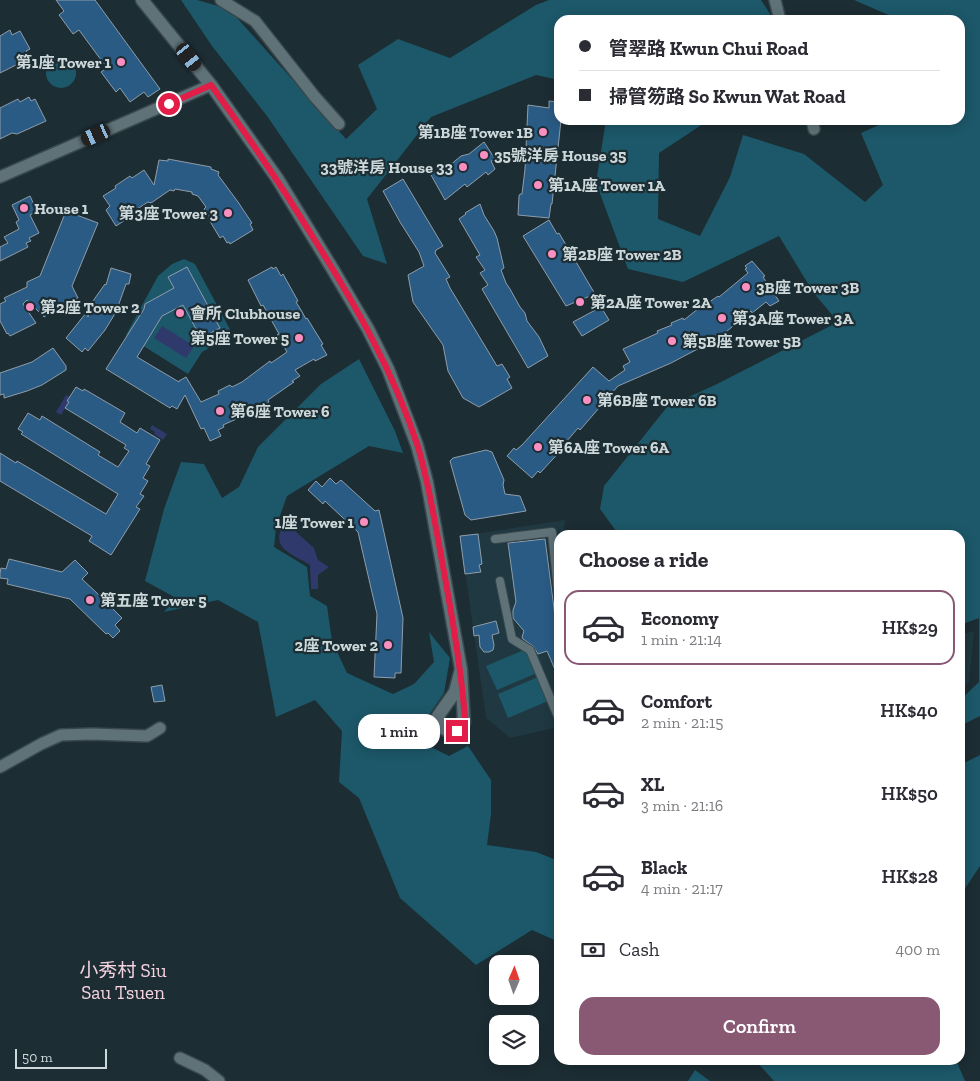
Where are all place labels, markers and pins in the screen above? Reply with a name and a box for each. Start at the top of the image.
place label: 第1座 Tower 1 [16,53,112,72]
marker: 第1座 Tower 1 [115,56,127,68]
place label: 第1B座 Tower 1B [418,123,533,142]
marker: 第1B座 Tower 1B [537,126,549,138]
place label: 35號洋房 House 35 [494,146,626,165]
marker: 35號洋房 House 35 [478,149,490,161]
place label: 33號洋房 House 33 [320,158,453,177]
marker: 33號洋房 House 33 [457,161,469,173]
place label: 第1A座 Tower 1A [548,176,665,195]
marker: 第1A座 Tower 1A [532,179,544,191]
place label: House 1 [34,199,89,218]
marker: House 1 [18,202,30,214]
place label: 第3座 Tower 3 [119,204,218,223]
marker: 第3座 Tower 3 [222,207,234,219]
place label: 第2B座 Tower 2B [562,245,681,264]
marker: 第2B座 Tower 2B [546,248,558,260]
place label: 3B座 Tower 3B [756,278,859,297]
marker: 3B座 Tower 3B [740,281,752,293]
place label: 第2A座 Tower 2A [590,293,712,312]
marker: 第2A座 Tower 2A [574,296,586,308]
place label: 第2座 Tower 2 [40,298,140,317]
marker: 第2座 Tower 2 [24,301,36,313]
place label: 會所 Clubhouse [190,304,300,323]
marker: 會所 Clubhouse [174,307,186,319]
place label: 第3A座 Tower 3A [732,309,853,328]
marker: 第3A座 Tower 3A [716,312,728,324]
place label: 第5座 Tower 5 [190,329,289,348]
marker: 第5座 Tower 5 [293,332,305,344]
place label: 第5B座 Tower 5B [682,332,801,351]
marker: 第5B座 Tower 5B [666,335,678,347]
place label: 第6B座 Tower 6B [597,391,716,410]
marker: 第6B座 Tower 6B [581,394,593,406]
place label: 第6座 Tower 6 [230,402,330,421]
marker: 第6座 Tower 6 [214,405,226,417]
place label: 第6A座 Tower 6A [548,438,669,457]
marker: 第6A座 Tower 6A [532,441,544,453]
place label: 1座 Tower 1 [275,513,355,532]
marker: 1座 Tower 1 [358,516,370,528]
place label: 第五座 Tower 5 [100,591,207,610]
marker: 第五座 Tower 5 [84,594,96,606]
place label: 2座 Tower 2 [294,636,378,655]
marker: 2座 Tower 2 [382,639,394,651]

